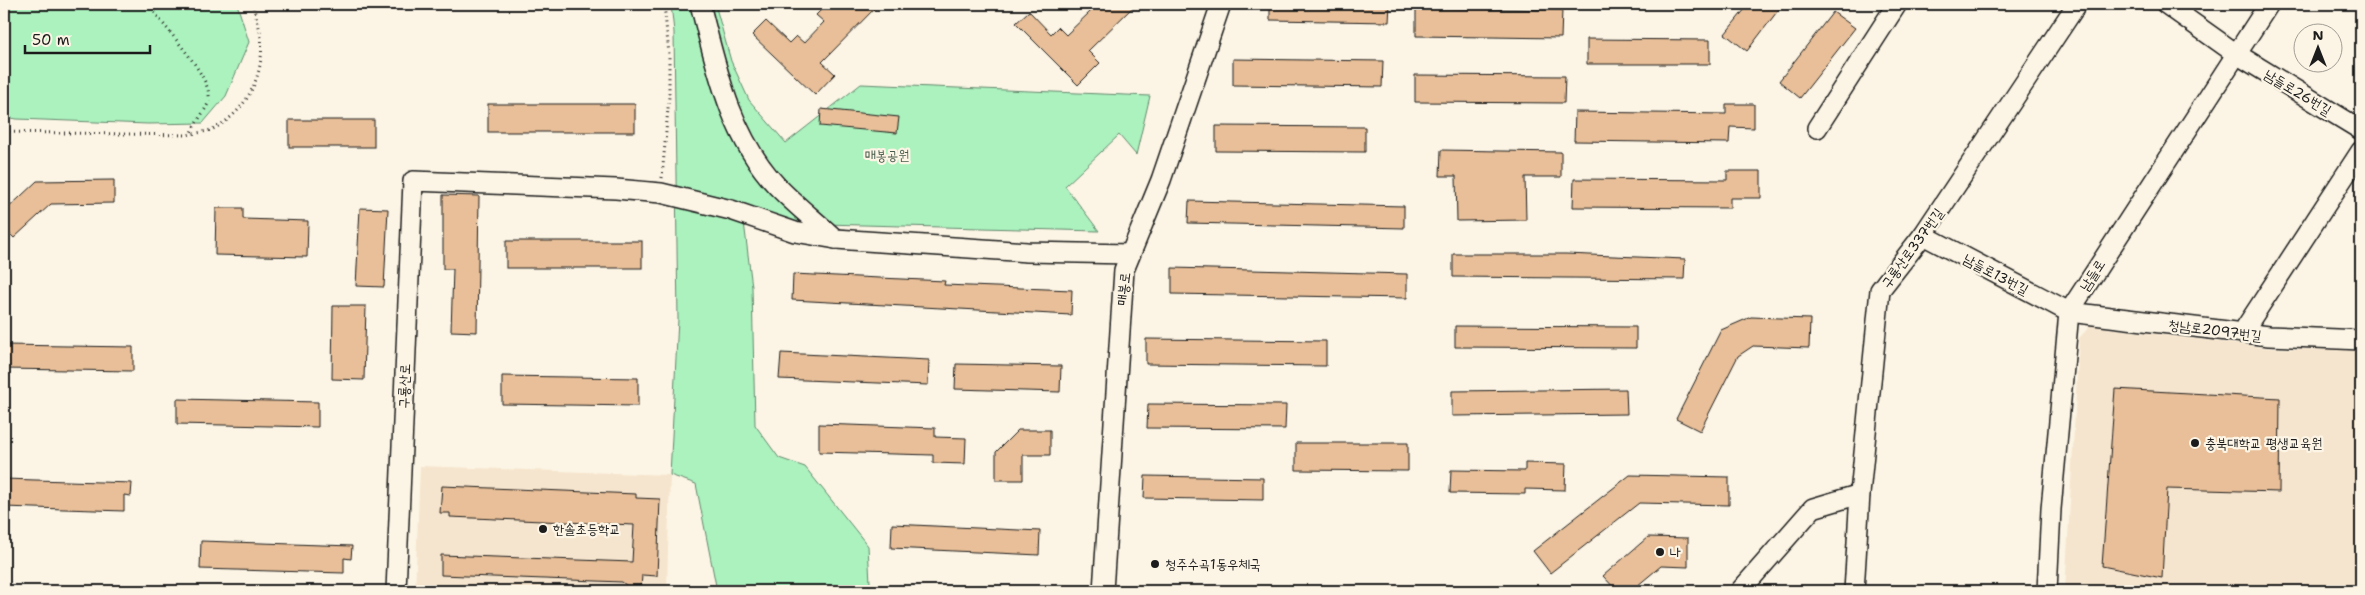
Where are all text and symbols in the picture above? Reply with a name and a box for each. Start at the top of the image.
scale bar [25,22,150,54]
north arrow [2292,22,2342,72]
text: N [2312,26,2324,44]
text: 50 m [32,30,70,50]
street label: 남들로26번길 [2261,65,2336,119]
park label: 매봉공원 [864,146,910,164]
street label: 구룡산로337번길 [1877,204,1948,292]
street label: 남들로13번길 [1960,249,2032,299]
street label: 남들로 [2075,256,2109,294]
street label: 매봉로 [1112,271,1134,307]
street label: 청남로2097번길 [2167,315,2263,345]
street label: 구룡산로 [394,363,414,409]
place label: 충북대학교 평생교육원 [2205,434,2322,452]
marker: 충북대학교 평생교육원 [2189,437,2201,449]
place label: 한솔초등학교 [553,520,621,538]
marker: 한솔초등학교 [537,523,549,535]
place label: 나 [1670,543,1681,561]
marker: 나 [1654,546,1666,558]
place label: 청주수곡1동우체국 [1165,555,1261,573]
marker: 청주수곡1동우체국 [1149,558,1161,570]

